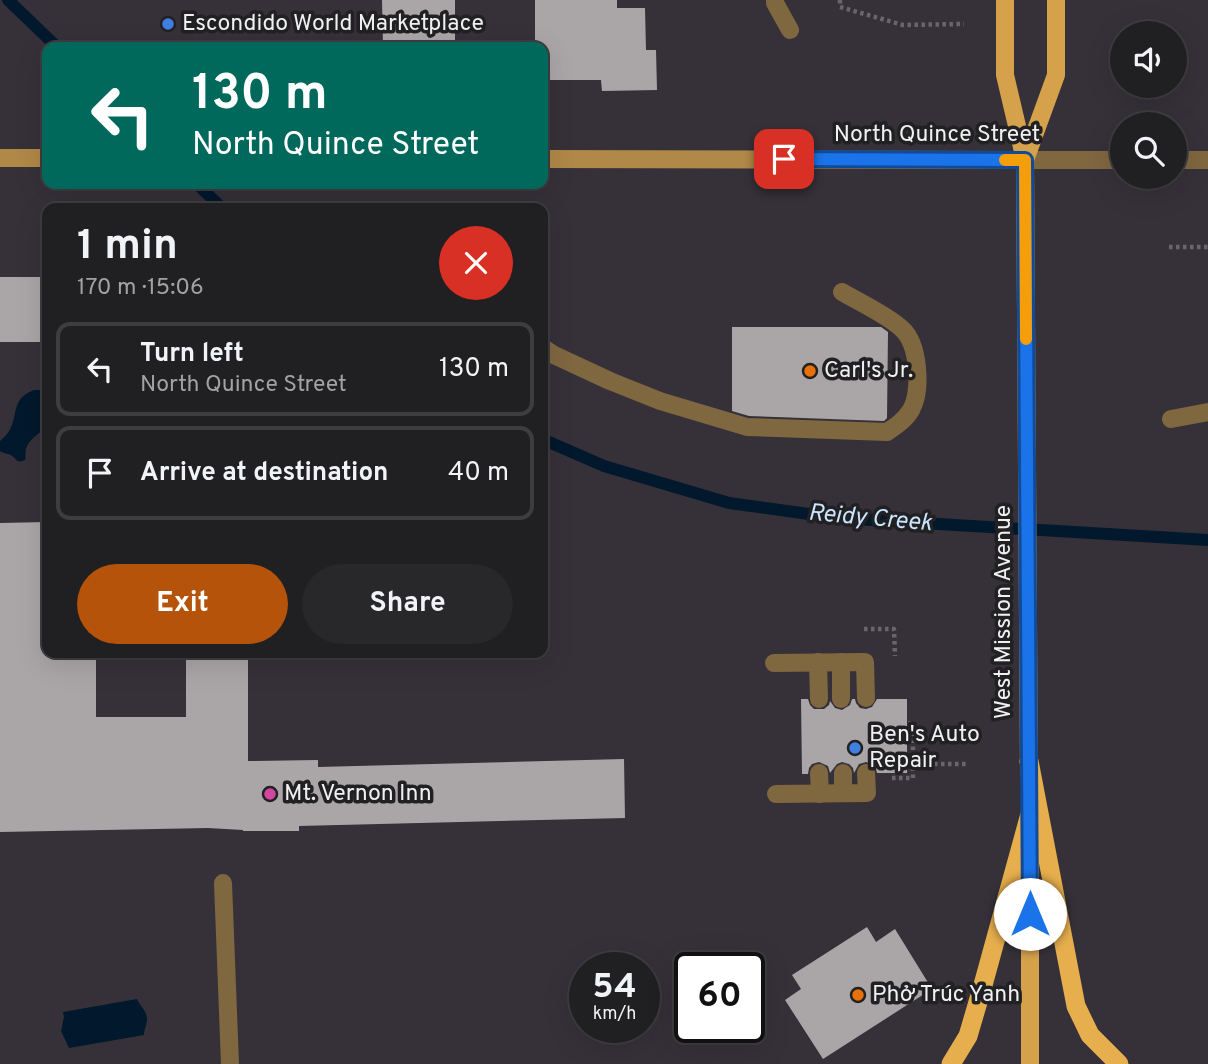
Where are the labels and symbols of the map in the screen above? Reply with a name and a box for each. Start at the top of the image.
place label: Escondido World Marketplace [182,10,484,39]
marker: Escondido World Marketplace [160,16,176,32]
street label: North Quince Street [834,121,1040,150]
pin [754,129,814,189]
place label: Carl's Jr. [824,357,913,386]
marker: Carl's Jr. [802,363,818,379]
water label: Reidy Creek [807,499,934,539]
street label: West Mission Avenue [990,505,1019,719]
place label: Ben's Auto Repair [869,721,980,776]
marker: Ben's Auto Repair [847,740,863,756]
place label: Mt. Vernon Inn [284,780,432,809]
marker: Mt. Vernon Inn [262,786,278,802]
position arrow [993,877,1067,951]
speed limit sign: 60 [674,952,765,1043]
place label: Phở Trúc Yanh [872,981,1020,1010]
marker: Phở Trúc Yanh [850,987,866,1003]

